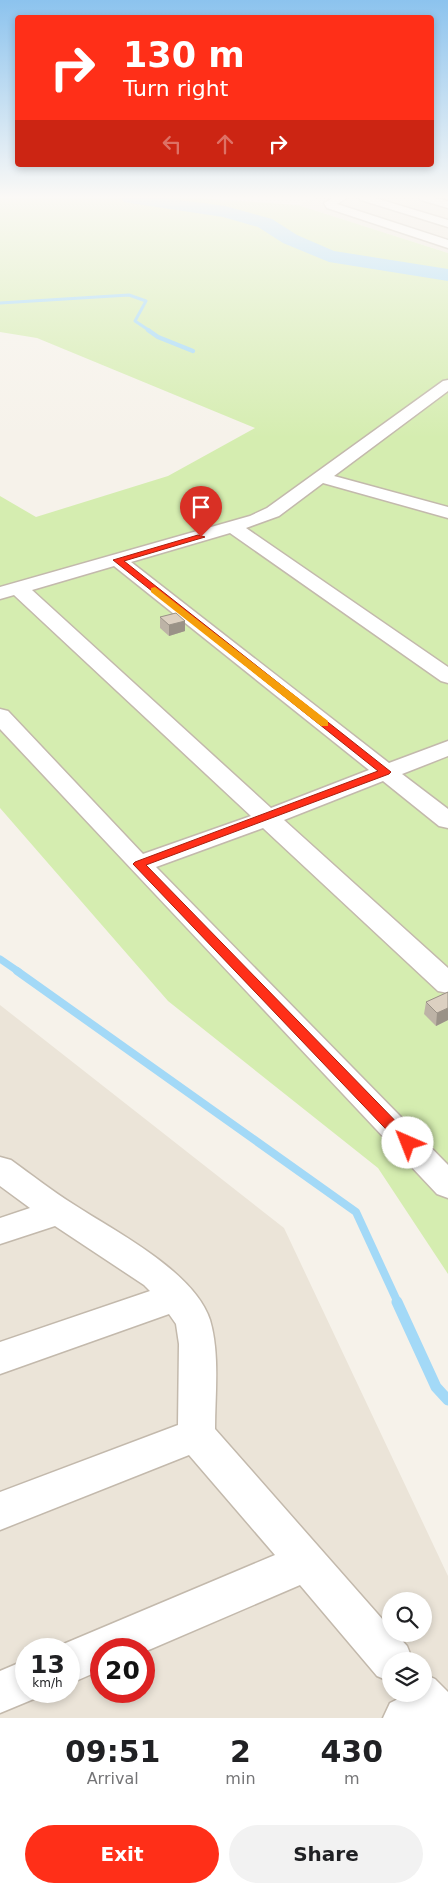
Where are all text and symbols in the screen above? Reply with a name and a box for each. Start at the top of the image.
icon: right [40,35,105,100]
text: 130 m [123,35,245,75]
text: Turn right [123,76,228,101]
icon: left [158,130,186,158]
icon: ahead [211,130,239,158]
icon: right [264,130,292,158]
pin [180,486,222,537]
icon: arrive [187,493,215,521]
position arrow [381,1116,433,1168]
map controls [382,1592,432,1702]
button: search [382,1592,432,1642]
speed limit sign: 20 [90,1638,155,1703]
text: 13 [30,1650,65,1679]
button: layers [382,1652,432,1702]
text: km/h [32,1676,63,1690]
text: 09:51 [65,1734,160,1769]
text: 2 [230,1734,251,1769]
text: 430 [320,1734,383,1769]
text: Arrival [87,1769,139,1788]
text: min [225,1769,256,1788]
text: m [344,1769,360,1788]
button: Exit [25,1825,219,1883]
button: Share [229,1825,423,1883]

